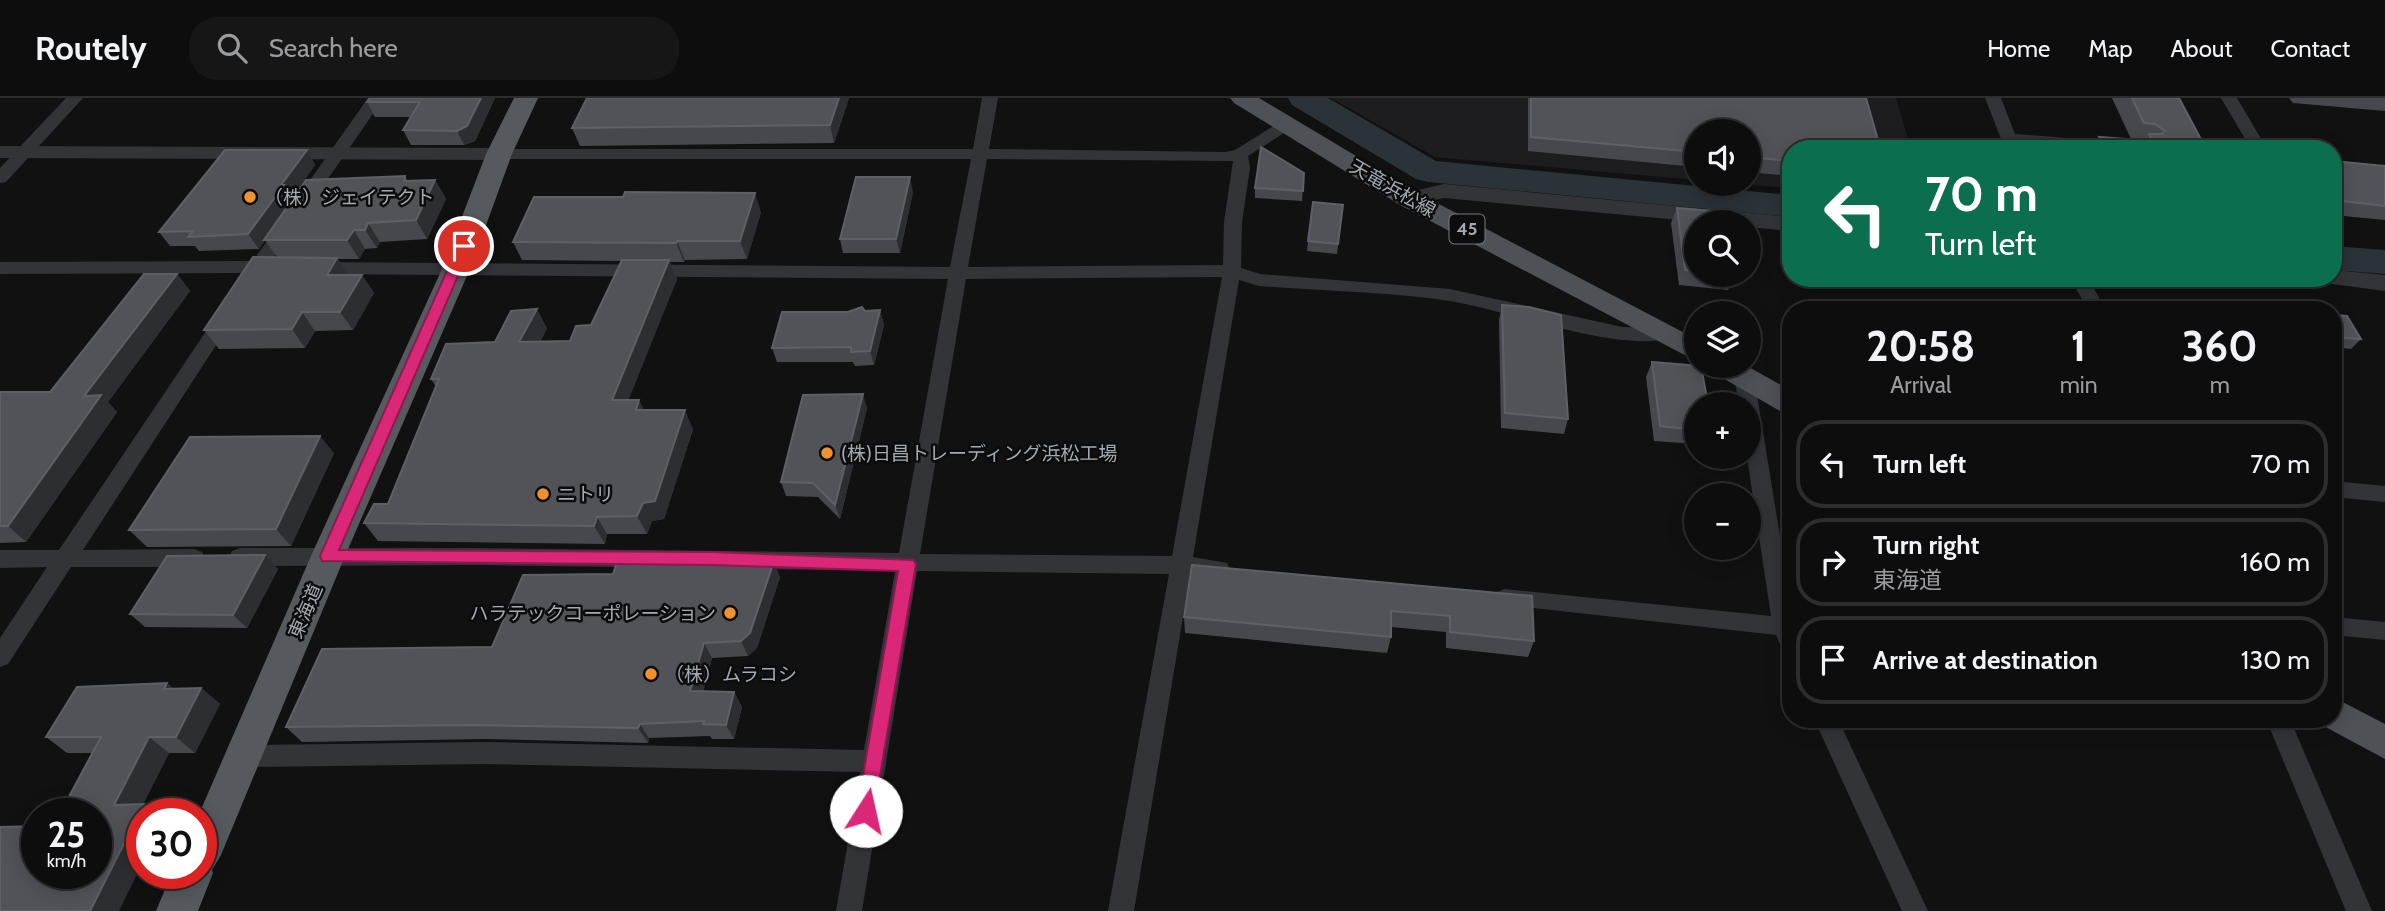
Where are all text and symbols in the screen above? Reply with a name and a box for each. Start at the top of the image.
search box [189,17,679,80]
text: Routely [35,28,147,68]
icon: search [213,29,251,67]
text: Search here [269,32,398,64]
text: Home [1987,34,2050,63]
text: Map [2088,34,2133,63]
text: About [2171,34,2233,63]
text: Contact [2271,34,2350,63]
map controls [1684,119,1761,560]
button: sound [1684,119,1761,196]
street label: 天竜浜松線 [1346,155,1440,222]
text: 70 m [1925,164,2038,223]
icon: left [1810,168,1901,259]
place label: （株）ジェイテクト [264,186,435,209]
marker: （株）ジェイテクト [242,189,258,205]
button: search [1684,210,1761,287]
road number: 45 [1450,214,1484,244]
pin [434,216,494,276]
text: Turn left [1925,224,2036,263]
icon: arrive [445,227,483,265]
button: layers [1684,301,1761,378]
text: 20:58 [1866,320,1975,372]
text: 1 [2071,320,2086,372]
text: 360 [2182,320,2258,372]
text: Arrival [1890,371,1951,399]
text: min [2060,371,2098,399]
text: m [2210,371,2230,399]
button: + [1684,392,1761,469]
place label: (株)日昌トレーディング浜松工場 [841,442,1118,465]
marker: (株)日昌トレーディング浜松工場 [819,445,835,461]
icon: left [1814,445,1852,483]
text: Turn left [1873,448,1966,480]
text: 70 m [2250,448,2310,480]
place label: ニトリ [557,483,614,506]
button: − [1684,483,1761,560]
marker: ニトリ [535,486,551,502]
text: Turn right [1873,529,1979,561]
icon: right [1814,543,1852,581]
text: 160 m [2240,546,2310,578]
text: 東海道 [1873,566,1942,594]
street label: 東海道 [284,580,327,642]
place label: ハラテックコーポレーション [469,602,716,625]
marker: ハラテックコーポレーション [722,605,738,621]
icon: arrive [1814,641,1852,679]
text: Arrive at destination [1873,644,2098,676]
text: 130 m [2241,644,2310,676]
place label: （株）ムラコシ [665,663,797,686]
marker: （株）ムラコシ [643,666,659,682]
position arrow [829,774,903,848]
speed limit sign: 30 [126,798,217,889]
text: 25 [48,813,85,856]
text: km/h [47,850,86,872]

